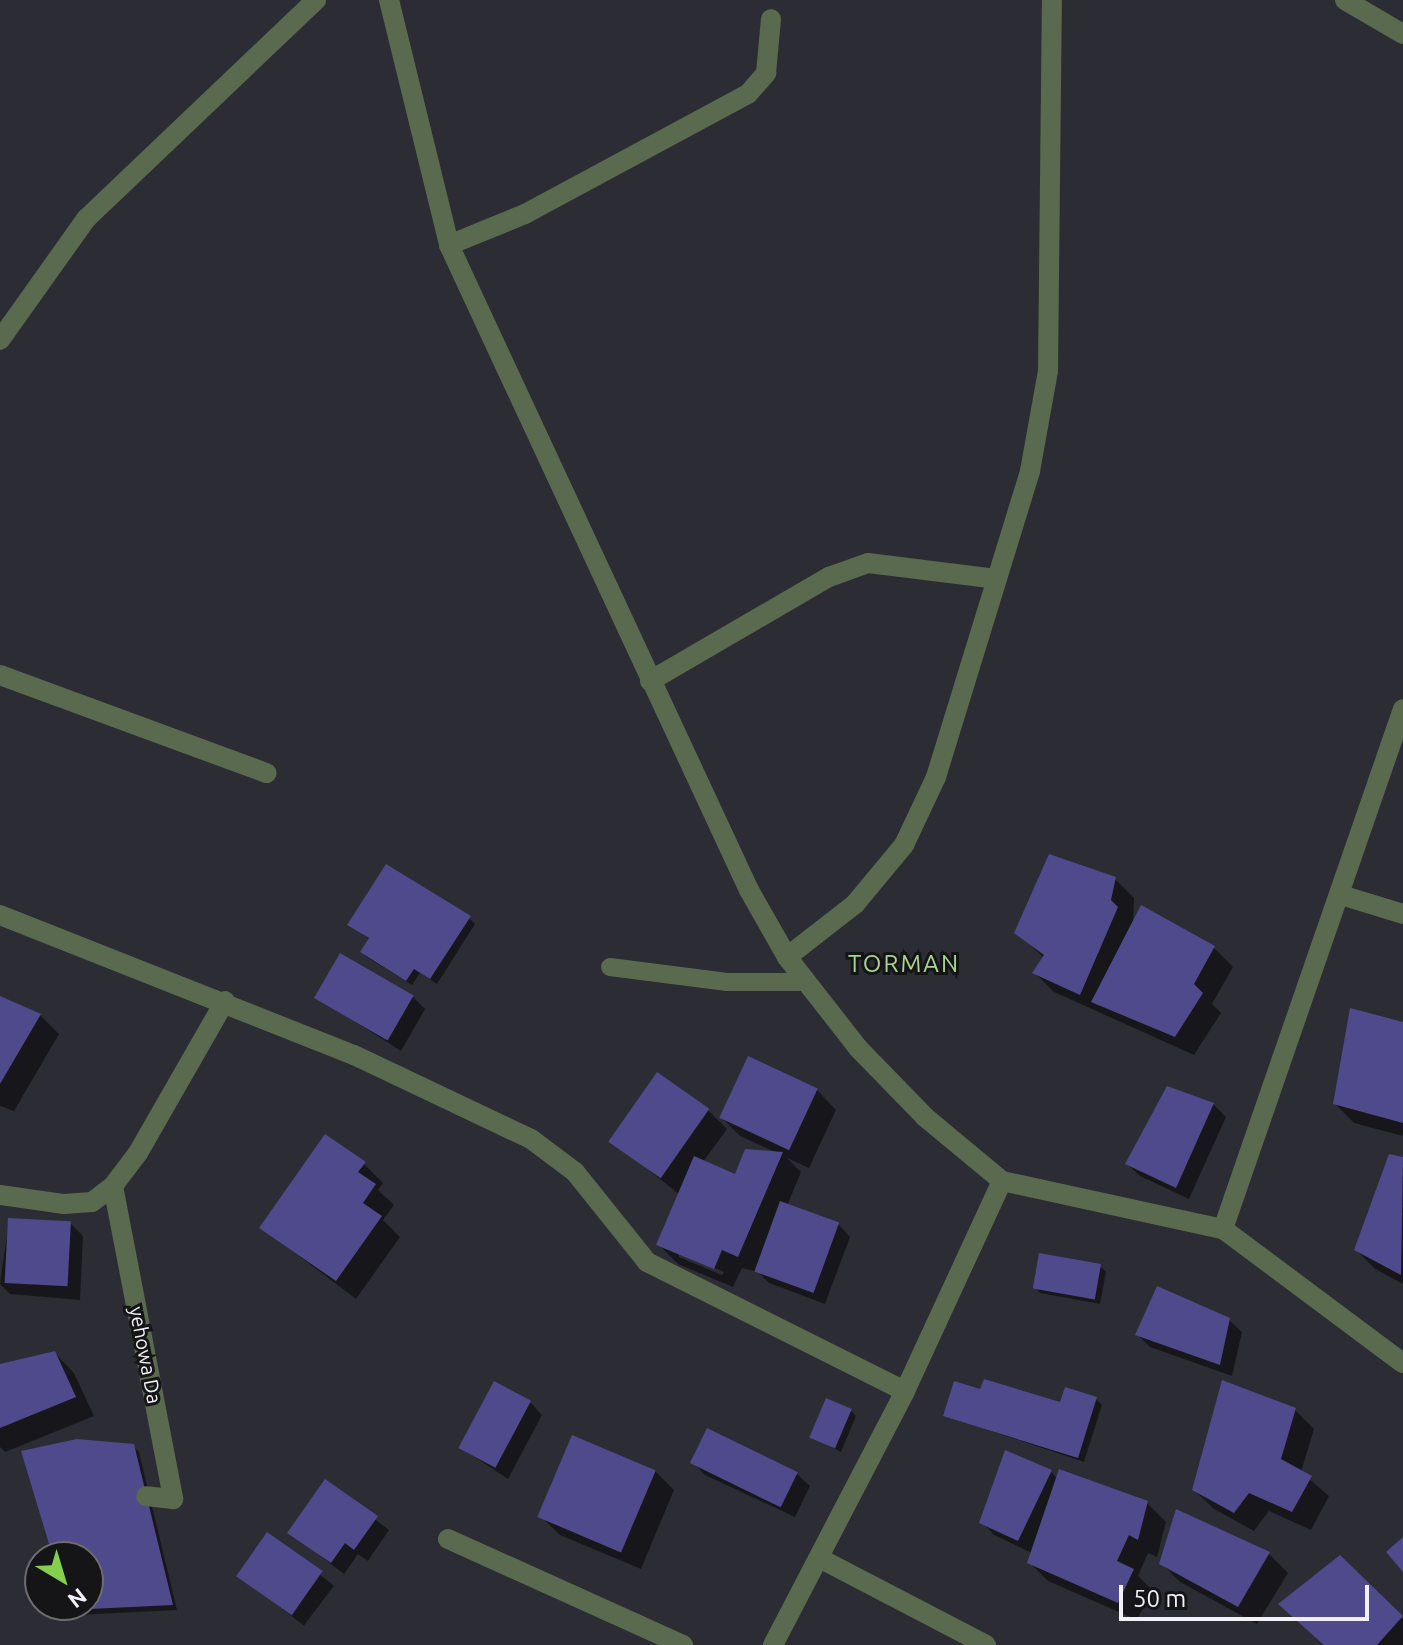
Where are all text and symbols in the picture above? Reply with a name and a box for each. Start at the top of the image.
district label: TORMAN [848,950,960,978]
street label: yehowa Da [125,1304,167,1406]
north arrow [24,1541,104,1621]
scale bar [1123,1569,1373,1619]
text: N [64,1584,92,1614]
text: 50 m [1133,1585,1186,1612]

